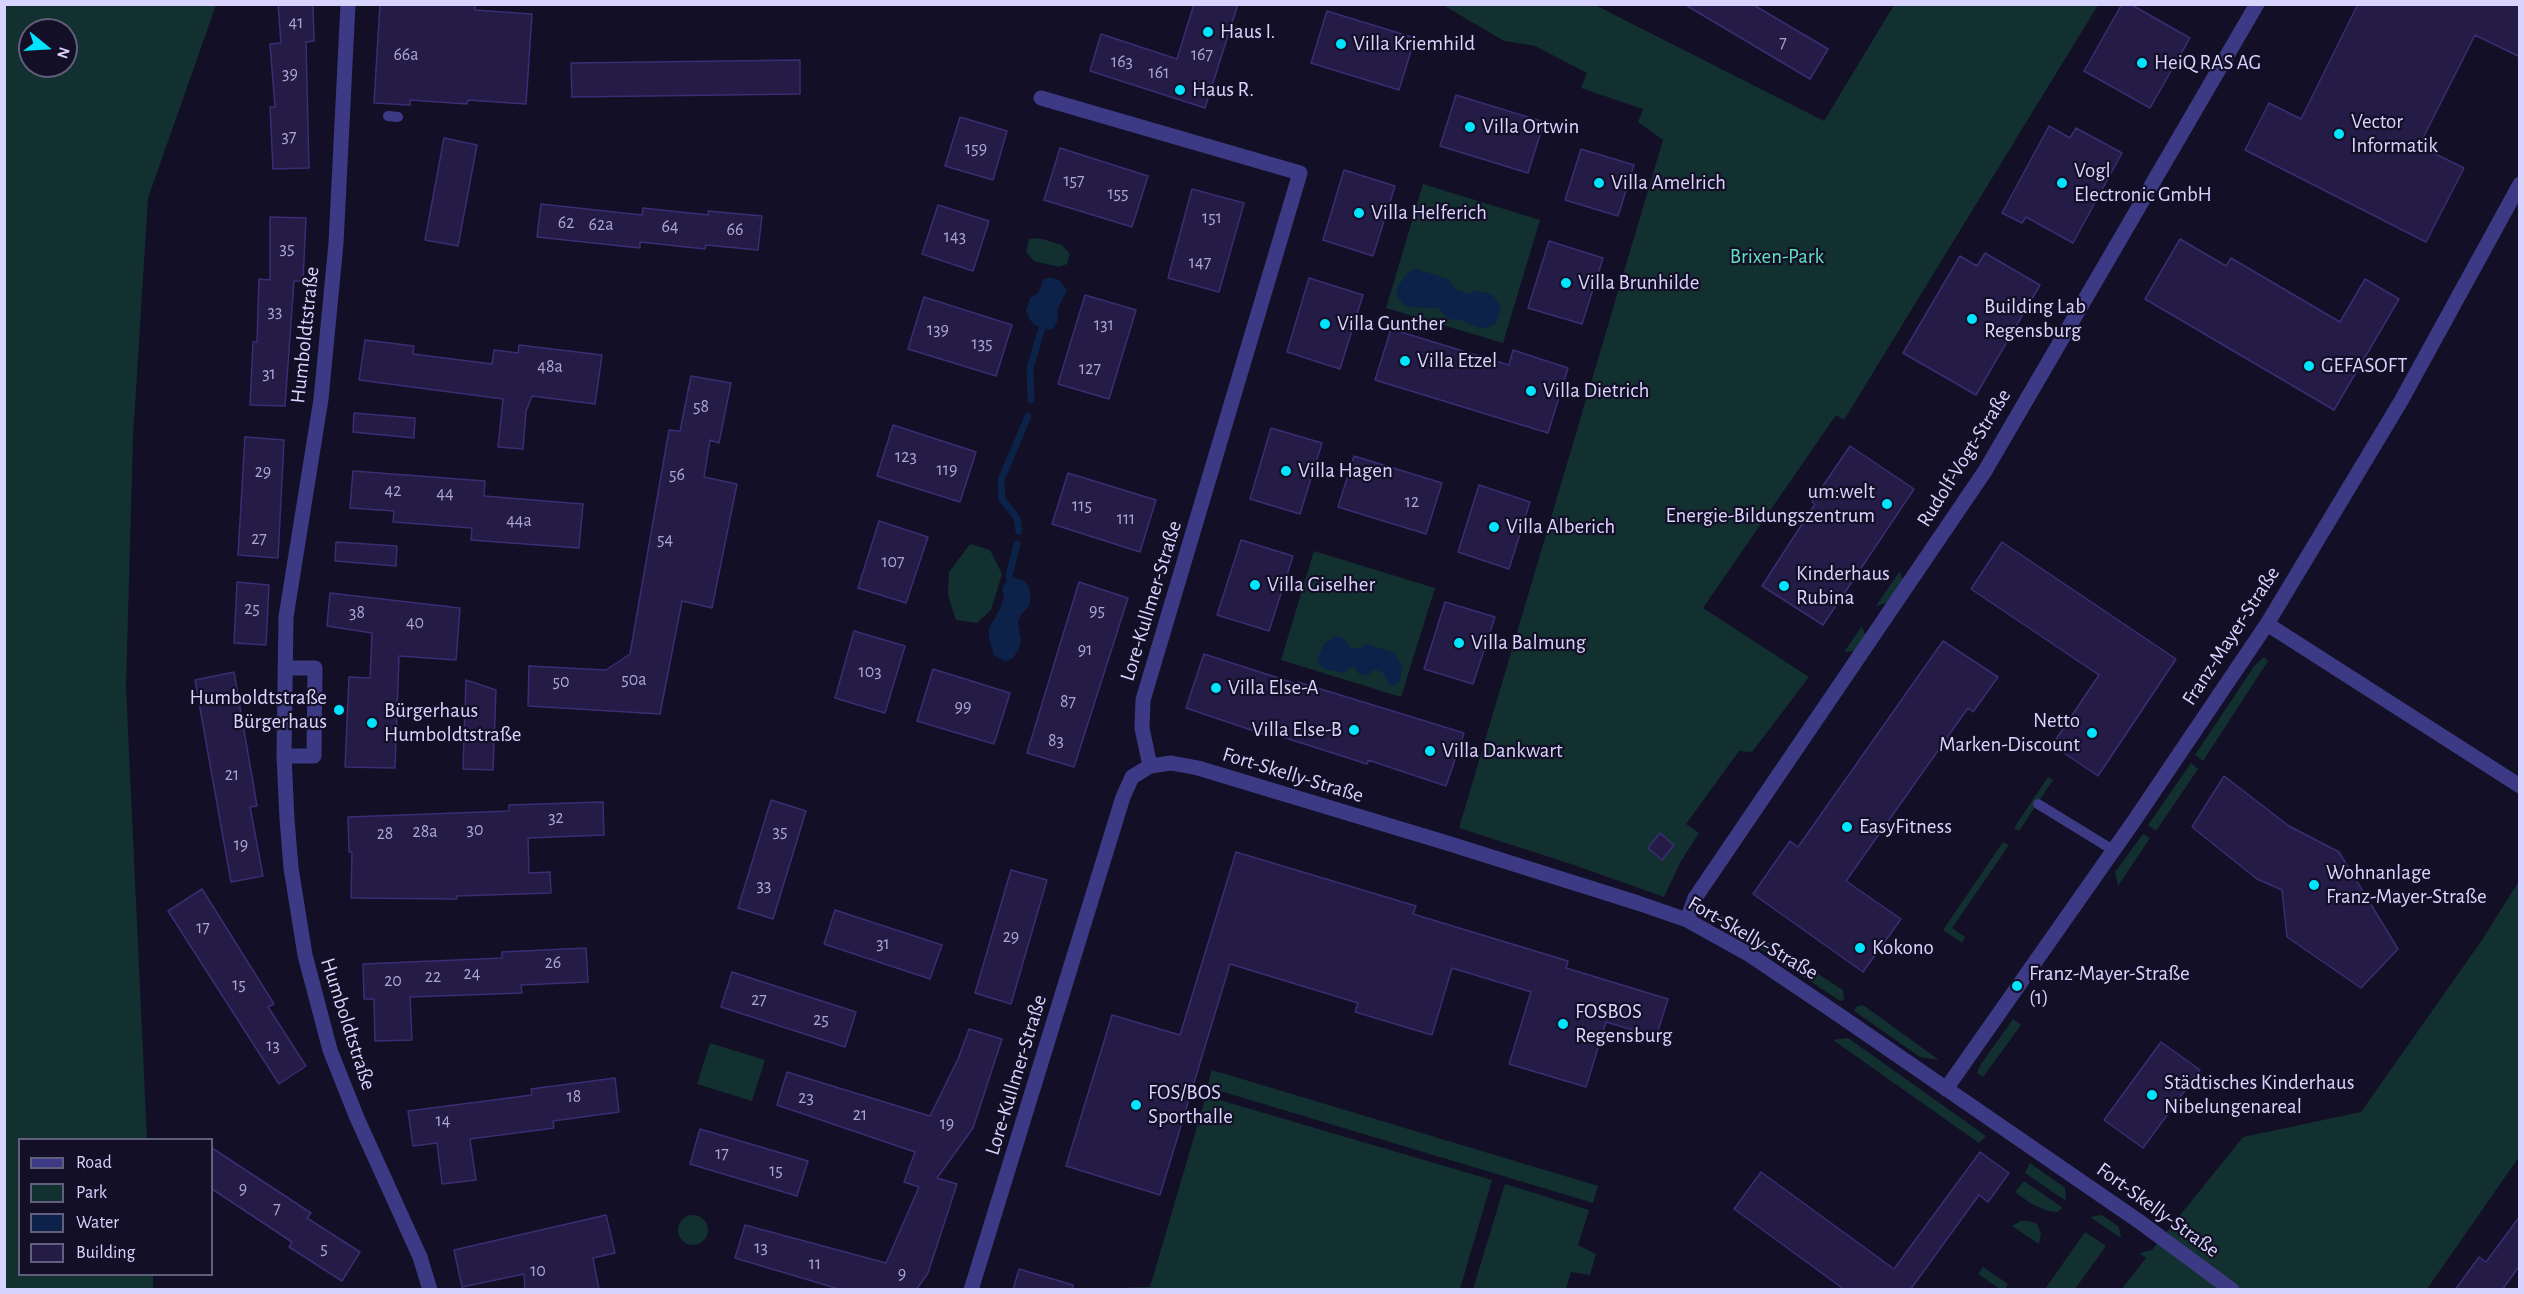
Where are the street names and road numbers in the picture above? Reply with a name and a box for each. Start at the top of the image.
street label: Humboldtstraße [285,265,325,405]
street label: Rudolf-Vogt-Straße [1911,384,2017,532]
street label: Lore-Kullmer-Straße [1115,518,1187,684]
street label: Franz-Mayer-Straße [2177,562,2285,710]
street label: Fort-Skelly-Straße [1219,742,1367,808]
street label: Fort-Skelly-Straße [1683,891,1823,985]
street label: Humboldtstraße [315,955,381,1093]
street label: Lore-Kullmer-Straße [980,992,1052,1158]
street label: Fort-Skelly-Straße [2092,1157,2224,1263]

